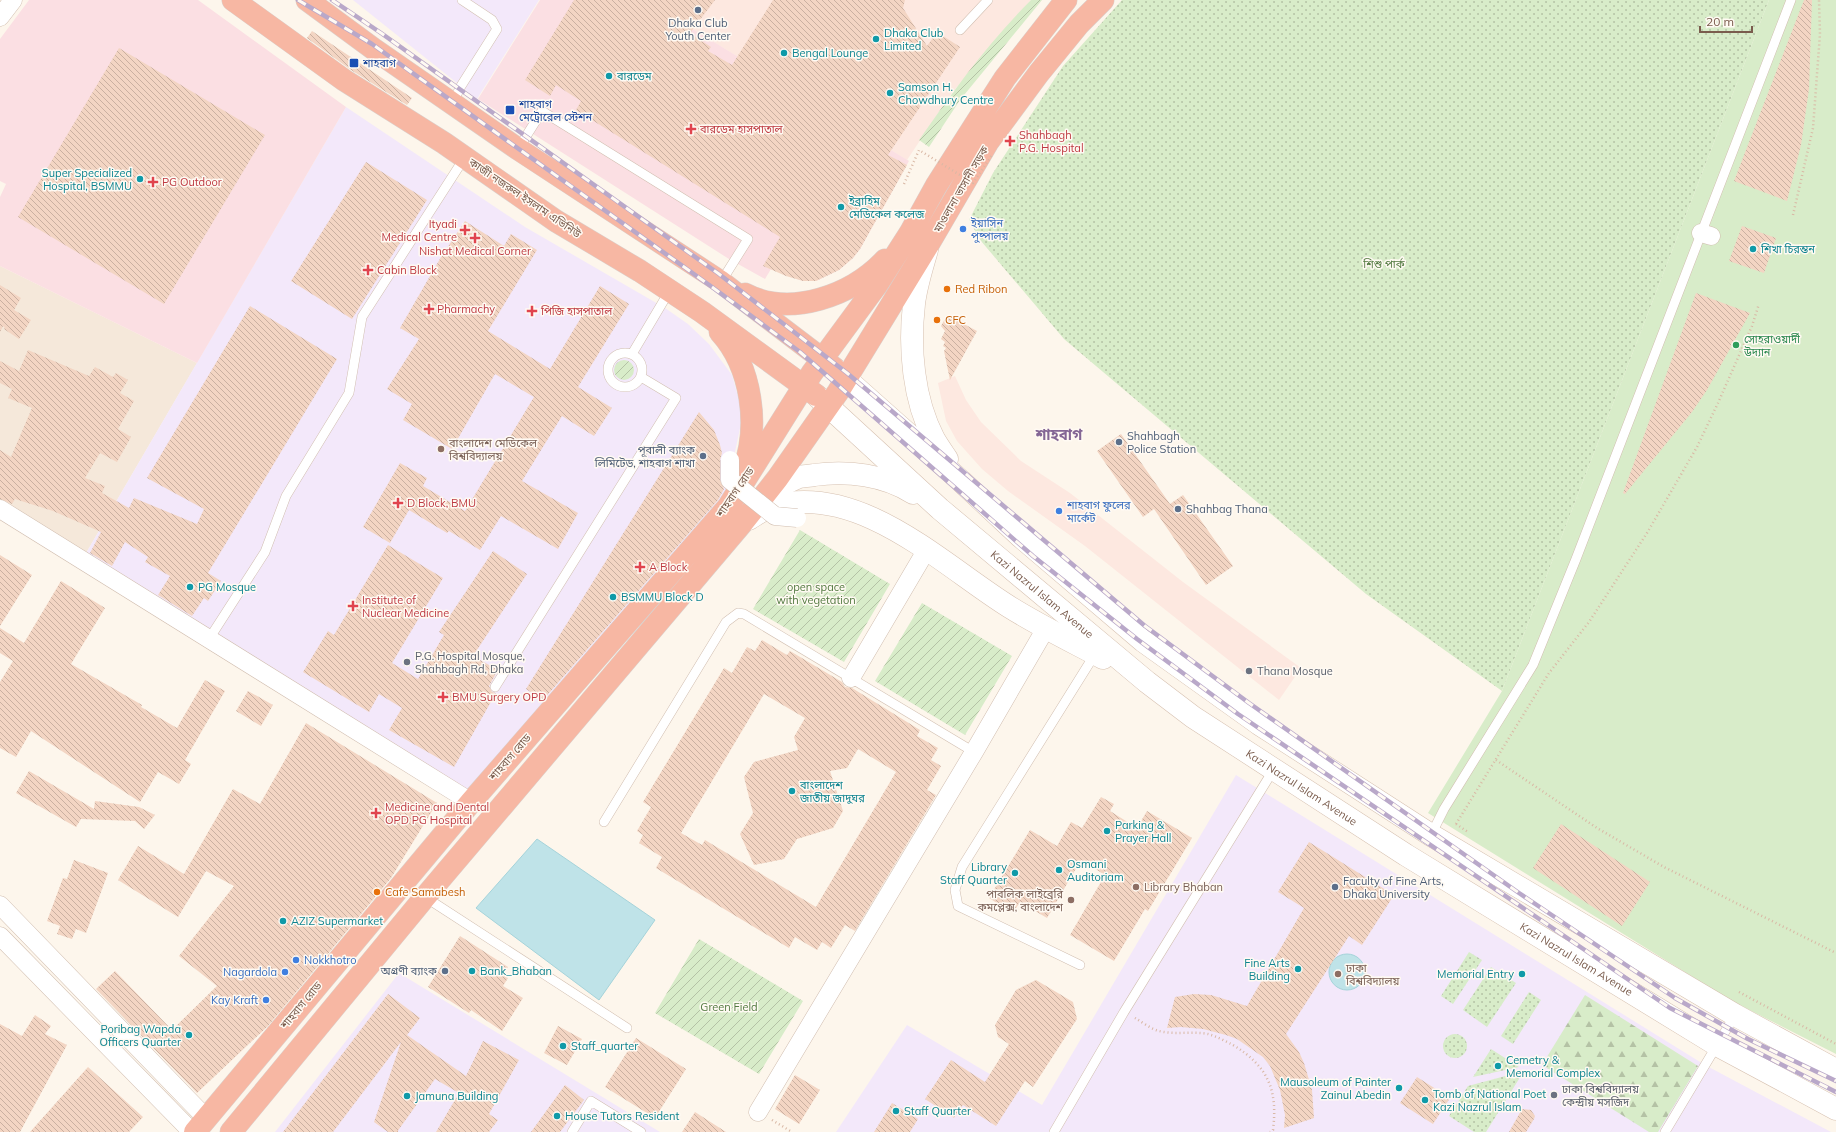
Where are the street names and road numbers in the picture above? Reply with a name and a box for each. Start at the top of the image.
street label: মাওলানা ভাসানী সড়ক [930,143,992,236]
street label: কাজী নজরুল ইসলাম এভিনিউ [465,155,584,241]
street label: শাহবাগ রোড [713,464,757,520]
street label: Kazi Nazrul Islam Avenue [988,547,1096,641]
street label: শাহবাগ রোড [485,731,534,784]
street label: Kazi Nazrul Islam Avenue [1243,746,1360,828]
street label: Kazi Nazrul Islam Avenue [1517,919,1635,999]
street label: শাহবাগ রোড [277,979,325,1032]

